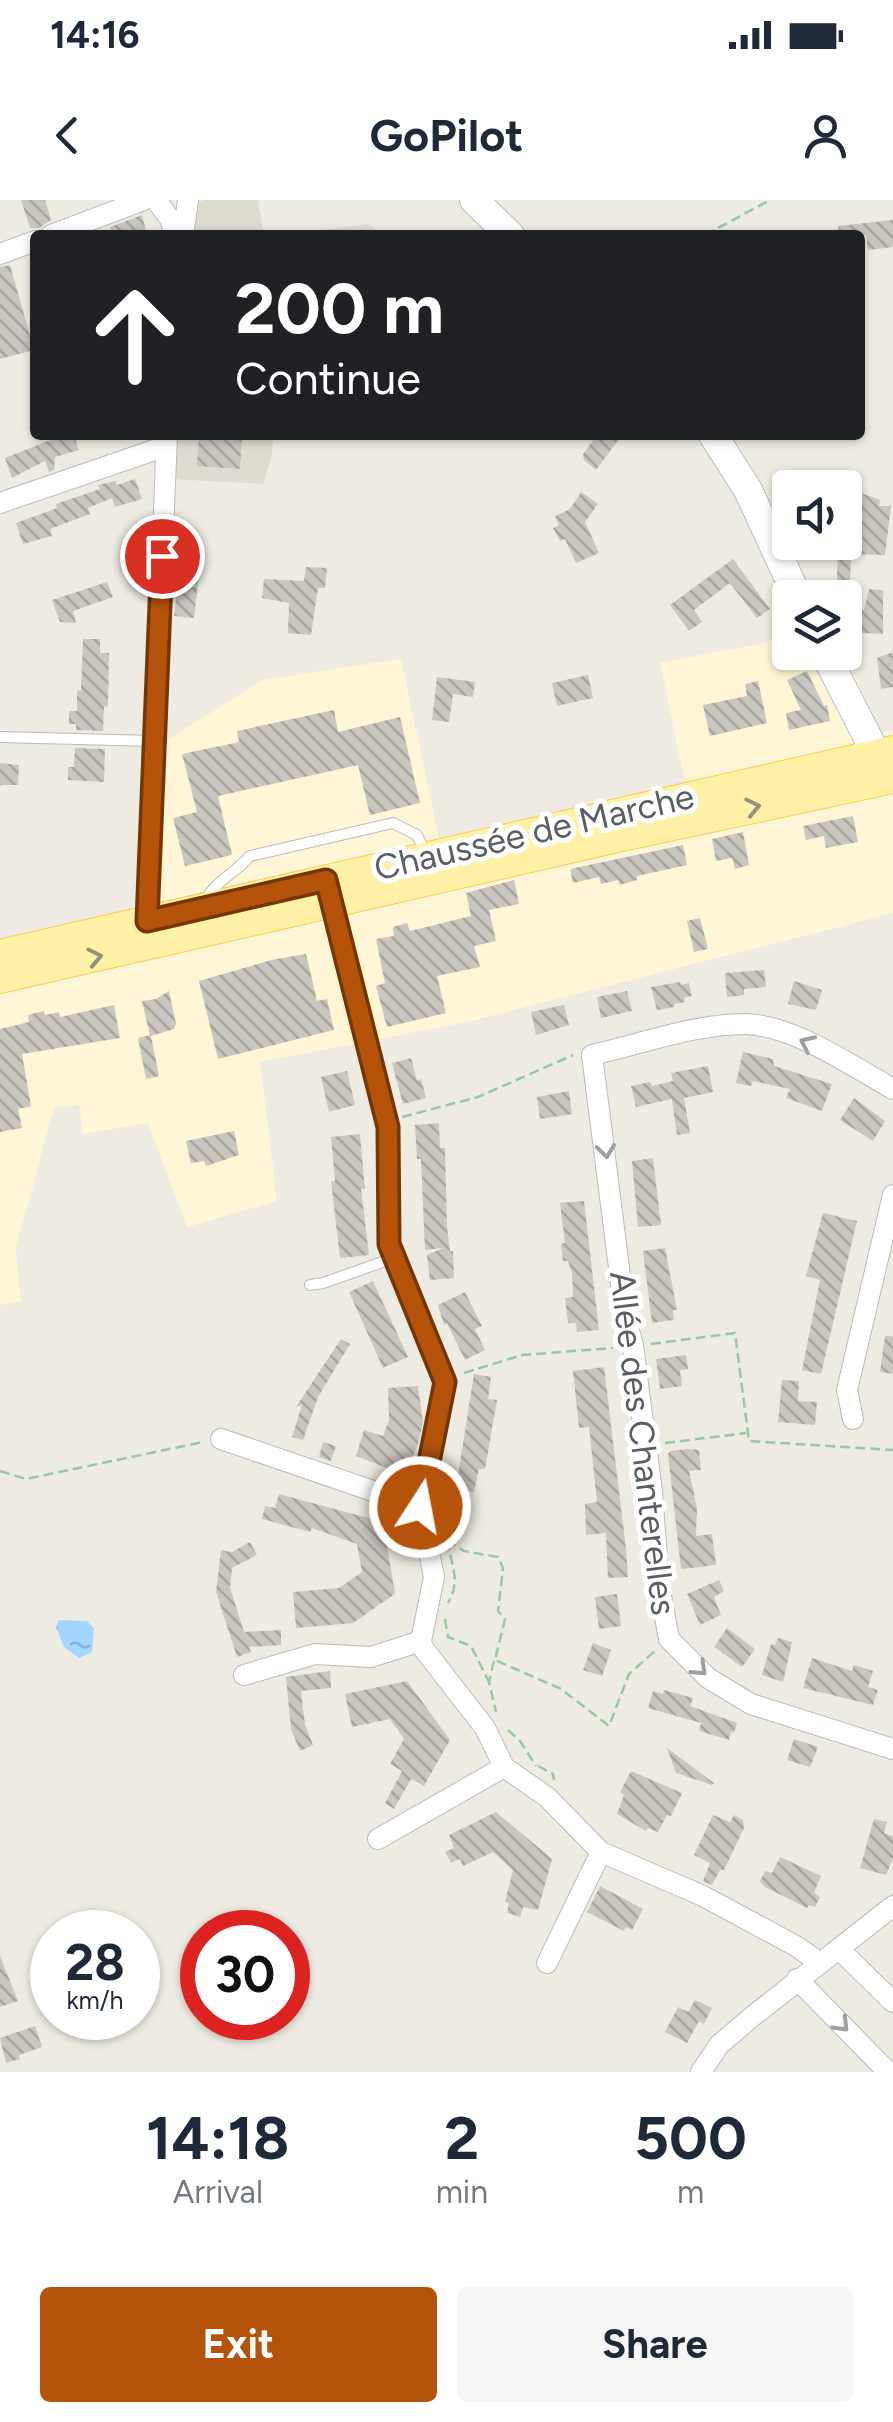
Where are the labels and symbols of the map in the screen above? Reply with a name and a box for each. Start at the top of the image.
pin [120,514,205,599]
street label: Chaussée de Marche [370,775,698,889]
one-way arrow [745,798,762,819]
one-way arrow [86,948,103,969]
one-way arrow [799,1035,817,1055]
one-way arrow [595,1144,616,1160]
street label: Allée des Chanterelles [601,1268,685,1618]
position arrow [368,1455,472,1559]
one-way arrow [688,1657,707,1675]
speed limit sign: 30 [180,1910,310,2040]
one-way arrow [831,2014,849,2032]

